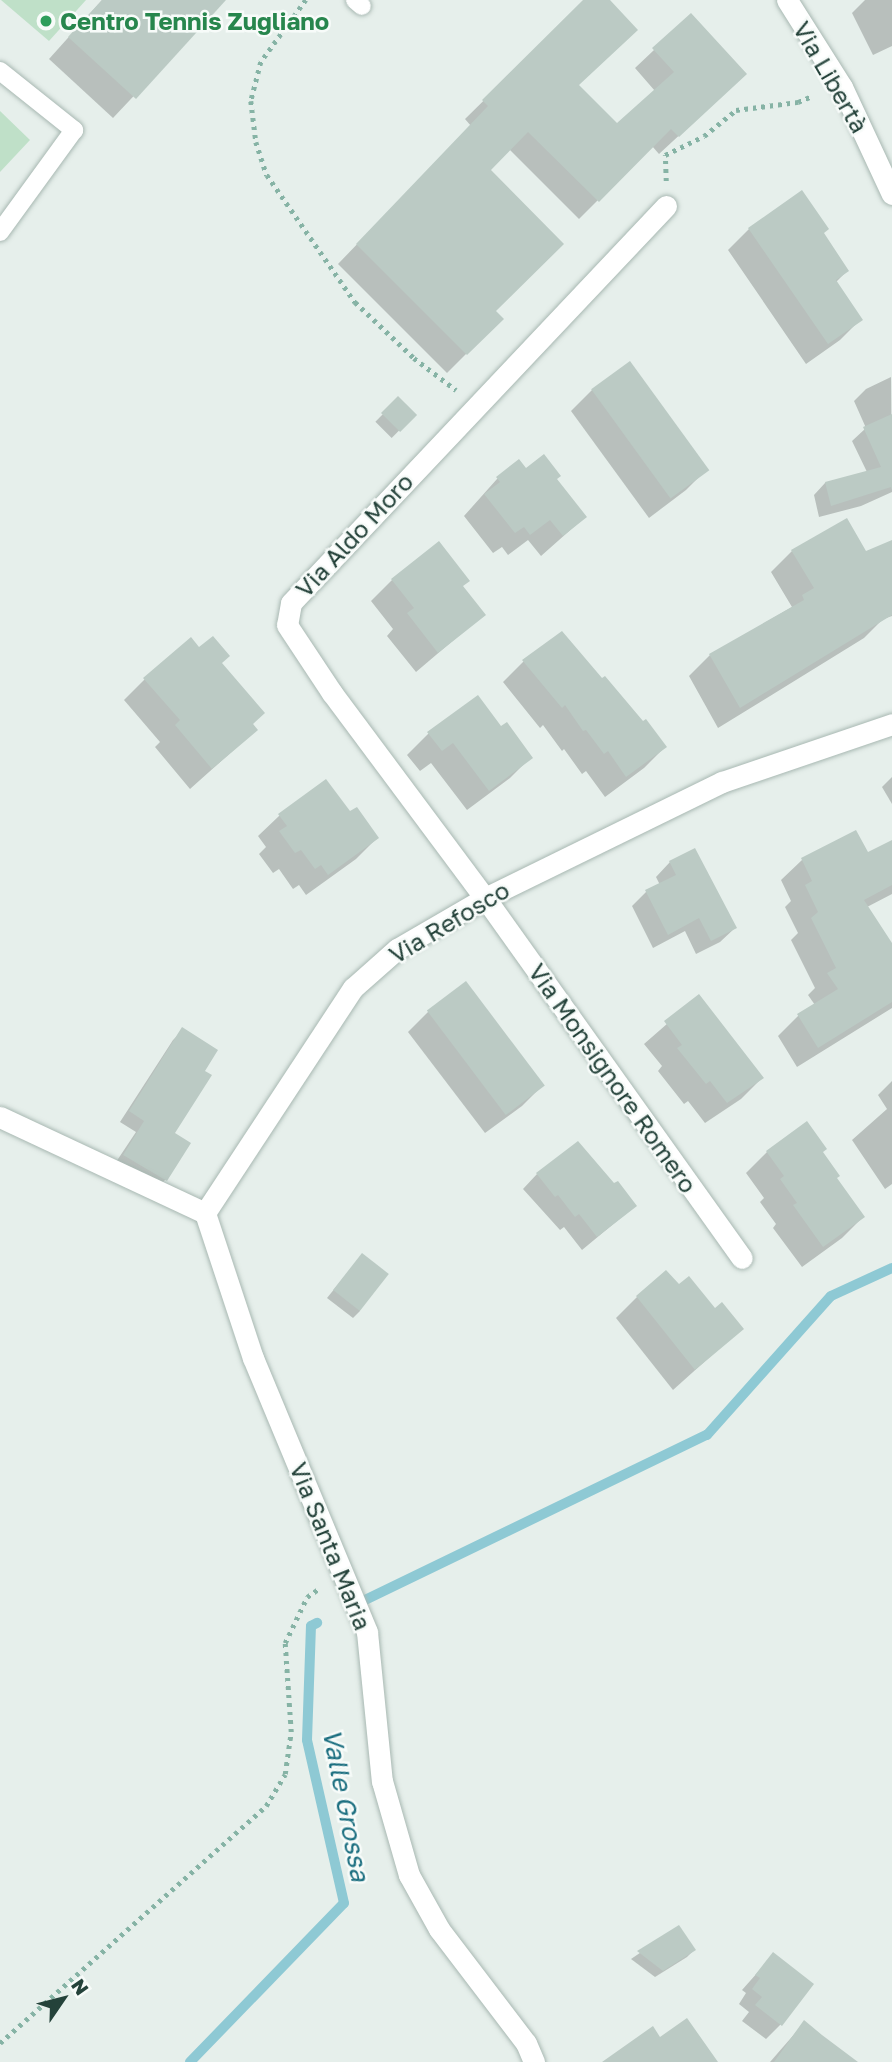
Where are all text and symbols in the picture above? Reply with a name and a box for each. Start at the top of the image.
place label: Centro Tennis Zugliano [60,7,329,35]
marker: Centro Tennis Zugliano [38,13,54,29]
street label: Via Libertà [788,16,874,138]
street label: Via Aldo Moro [289,467,419,603]
street label: Via Refosco [384,875,514,969]
street label: Via Monsignore Romero [523,958,703,1198]
street label: Via Santa Maria [284,1458,378,1634]
water label: Valle Grossa [316,1726,376,1884]
north arrow [28,1964,98,2034]
text: N [67,1974,94,1999]

